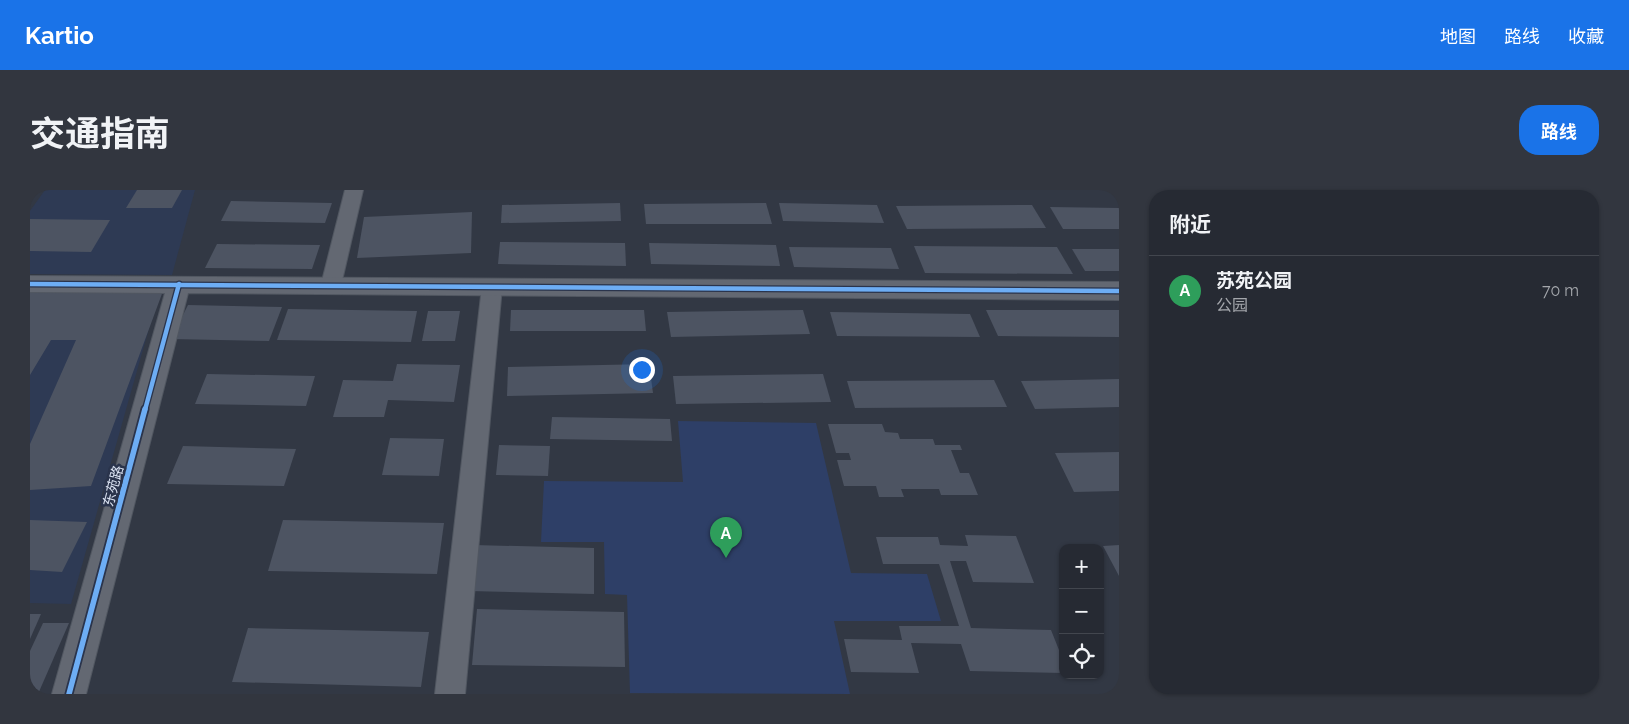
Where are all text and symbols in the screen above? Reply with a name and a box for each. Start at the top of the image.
text: Kartio [25,21,94,50]
text: 地图 [1440,26,1476,47]
text: 路线 [1504,26,1540,47]
text: 收藏 [1568,26,1604,47]
button: 路线 [1519,105,1599,155]
text: 交通指南 [30,113,170,154]
text: 附近 [1169,212,1211,237]
text: 苏苑公园 [1216,269,1292,291]
text: A [1180,281,1190,300]
text: 70 m [1542,281,1579,300]
text: 公园 [1216,296,1248,315]
your location [629,357,655,383]
street label: 东苑路 [100,464,126,508]
pin: A [710,517,742,558]
map controls [1059,544,1104,679]
button: + [1059,544,1104,589]
button: − [1059,589,1104,634]
button: locate [1059,634,1104,679]

